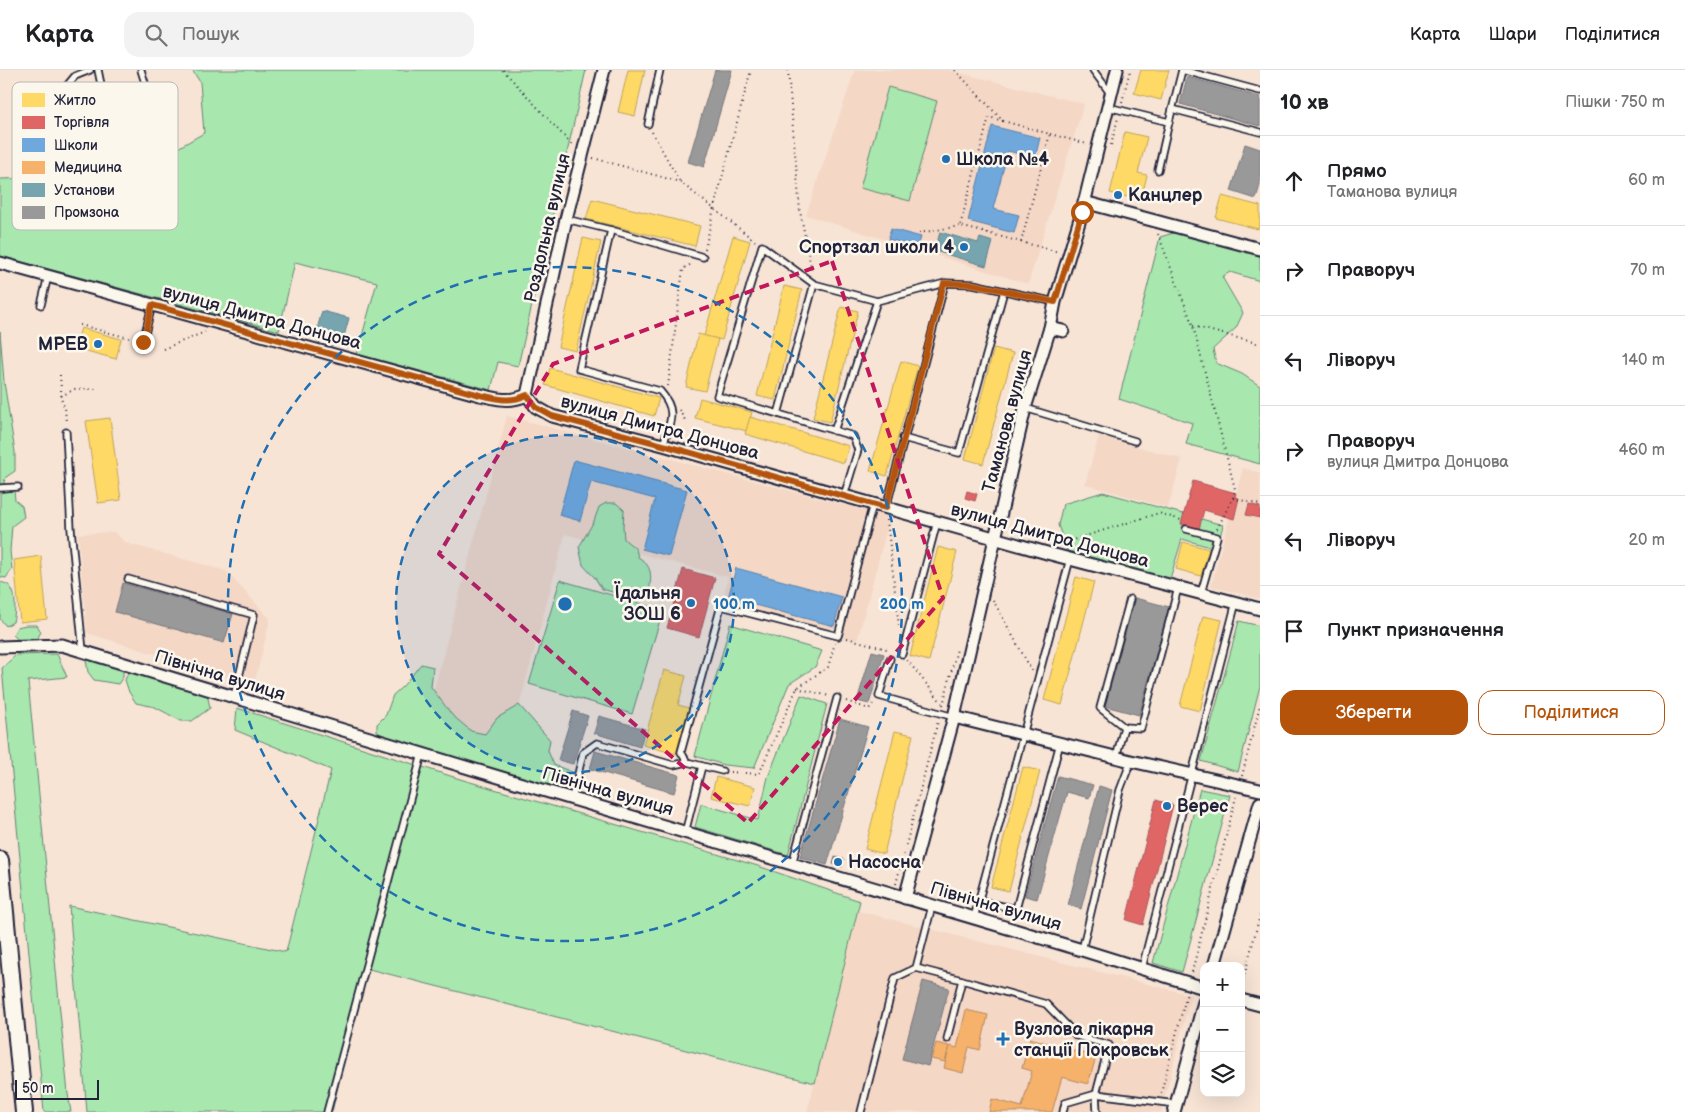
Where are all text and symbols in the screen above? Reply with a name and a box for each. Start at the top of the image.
search box [124,12,474,57]
text: Карта [25,20,94,49]
icon: search [142,21,170,49]
text: Пошук [182,23,239,46]
text: Карта [1410,24,1460,45]
text: Шари [1488,24,1537,45]
text: Поділитися [1565,24,1660,45]
legend [12,82,178,230]
text: 10 хв [1280,90,1329,115]
text: Житло [54,92,96,109]
text: Пішки · 750 m [1565,93,1665,112]
text: Торгівля [54,114,110,131]
text: Школи [54,137,98,154]
place label: Школа №4 [956,149,1049,170]
street label: Роздольна вулиця [520,151,575,305]
marker: Школа №4 [940,153,952,165]
text: Медицина [54,159,123,176]
text: Прямо [1327,160,1387,183]
icon: ahead [1280,167,1308,195]
text: 60 m [1628,171,1665,190]
text: Установи [54,182,115,199]
text: Таманова вулиця [1327,183,1457,202]
place label: Канцлер [1128,185,1203,206]
marker: Канцлер [1112,189,1124,201]
route start [1071,201,1094,224]
text: Промзона [54,204,120,221]
place label: Спортзал школи 4 [799,237,954,258]
marker: Спортзал школи 4 [958,241,970,253]
icon: right [1280,257,1308,285]
text: Праворуч [1327,259,1415,282]
text: 70 m [1630,261,1665,280]
street label: вулиця Дмитра Донцова [160,281,364,354]
route end [132,331,155,354]
place label: МРЕВ [38,334,88,355]
marker: МРЕВ [92,338,104,350]
icon: left [1280,347,1308,375]
street label: Таманова вулиця [978,348,1037,495]
text: Ліворуч [1327,349,1396,372]
text: 140 m [1622,351,1665,370]
street label: вулиця Дмитра Донцова [558,391,762,464]
text: Праворуч [1327,430,1415,453]
icon: right [1280,437,1308,465]
text: 460 m [1619,441,1665,460]
text: вулиця Дмитра Донцова [1327,453,1509,472]
street label: вулиця Дмитра Донцова [948,499,1152,572]
icon: left [1280,527,1308,555]
text: Ліворуч [1327,529,1396,552]
text: 20 m [1629,531,1665,550]
place label: Їдальня ЗОШ 6 [613,581,681,625]
centre of rings [556,595,574,613]
text: 100 m [713,595,755,614]
text: 200 m [880,595,924,614]
marker: Їдальня ЗОШ 6 [685,597,697,609]
icon: arrive [1280,617,1308,645]
text: Пункт призначення [1327,619,1504,642]
street label: Північна вулиця [152,646,288,705]
button: Зберегти [1280,690,1468,735]
button: Поділитися [1478,690,1665,735]
street label: Північна вулиця [540,763,676,820]
place label: Верес [1177,796,1228,817]
marker: Верес [1161,800,1173,812]
place label: Насосна [848,852,921,873]
marker: Насосна [832,856,844,868]
street label: Північна вулиця [928,878,1064,935]
map controls [1200,962,1245,1097]
button: + [1200,962,1245,1007]
button: − [1200,1007,1245,1052]
place label: Вузлова лікарня станції Покровськ [1014,1019,1169,1061]
marker: Вузлова лікарня станції Покровськ [996,1032,1010,1046]
button: layers [1200,1052,1245,1097]
scale bar [15,1077,99,1100]
text: 50 m [22,1080,54,1097]

